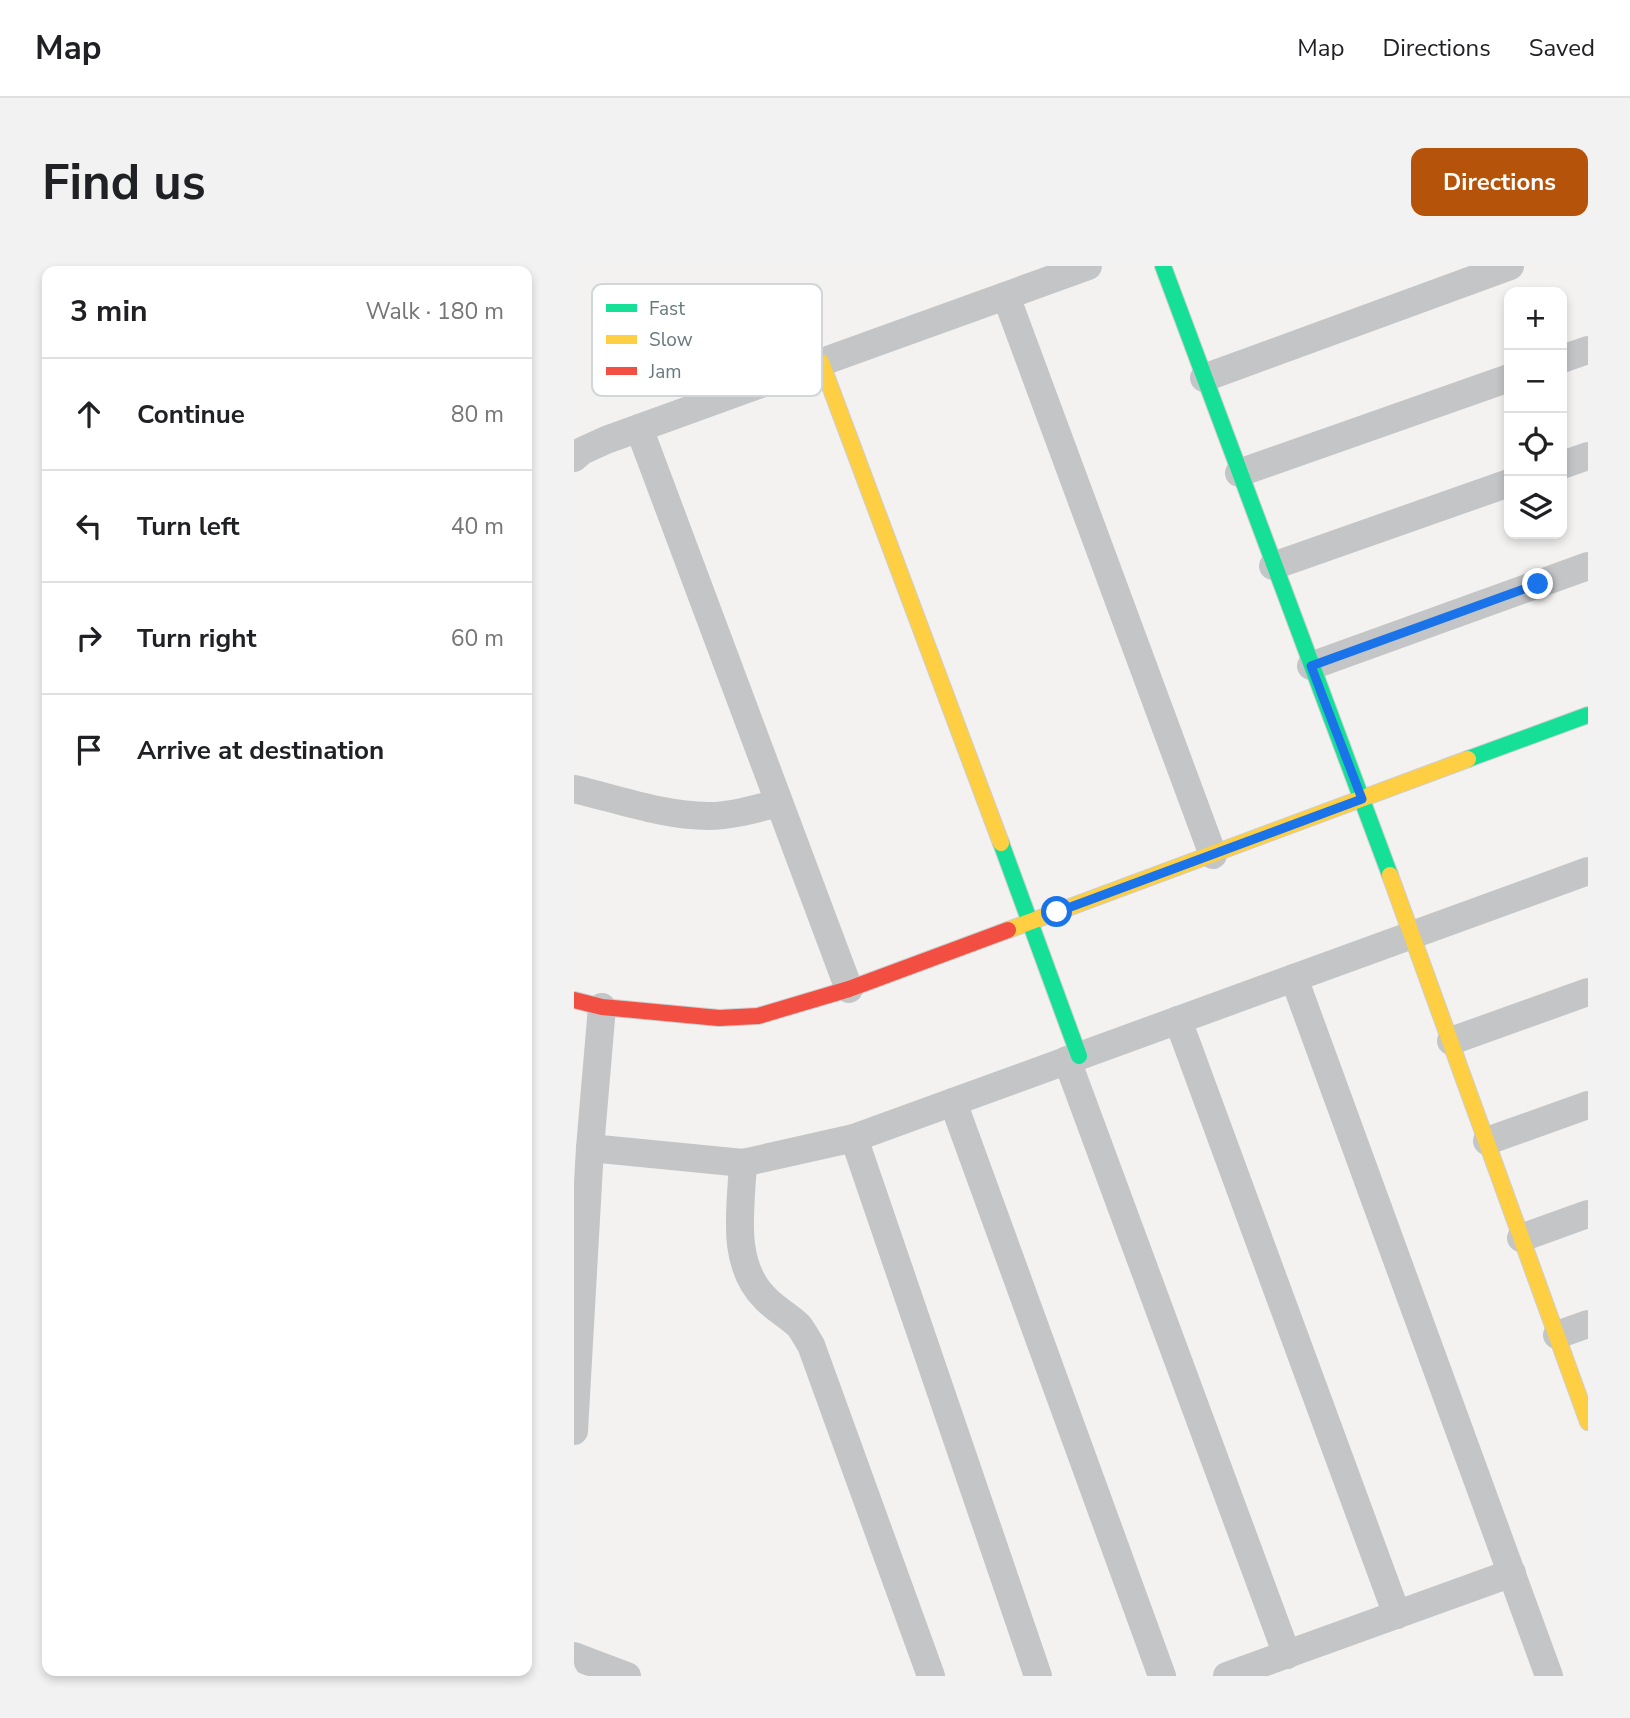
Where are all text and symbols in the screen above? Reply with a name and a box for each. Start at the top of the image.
text: Map [35,26,102,71]
text: Map [1297,32,1344,64]
text: Directions [1382,32,1491,64]
text: Saved [1529,32,1595,64]
button: Directions [1411,148,1588,216]
text: Find us [42,149,206,216]
legend [592,284,822,396]
map controls [1504,287,1567,539]
button: + [1504,287,1567,350]
text: 3 min [70,291,148,332]
text: Walk · 180 m [365,296,504,327]
text: Fast [649,296,685,322]
text: Slow [649,327,693,353]
button: − [1504,350,1567,413]
text: Jam [648,359,682,385]
icon: ahead [70,395,108,433]
text: Continue [137,397,245,432]
text: 80 m [451,399,504,430]
button: locate [1504,413,1567,476]
button: layers [1504,476,1567,539]
icon: left [70,507,108,545]
text: Turn left [137,509,240,544]
text: 40 m [451,511,504,542]
route end [1522,568,1553,599]
icon: right [70,619,108,657]
text: Turn right [137,621,256,656]
text: 60 m [451,623,504,654]
icon: arrive [70,731,108,769]
text: Arrive at destination [137,733,384,768]
route start [1041,896,1072,927]

